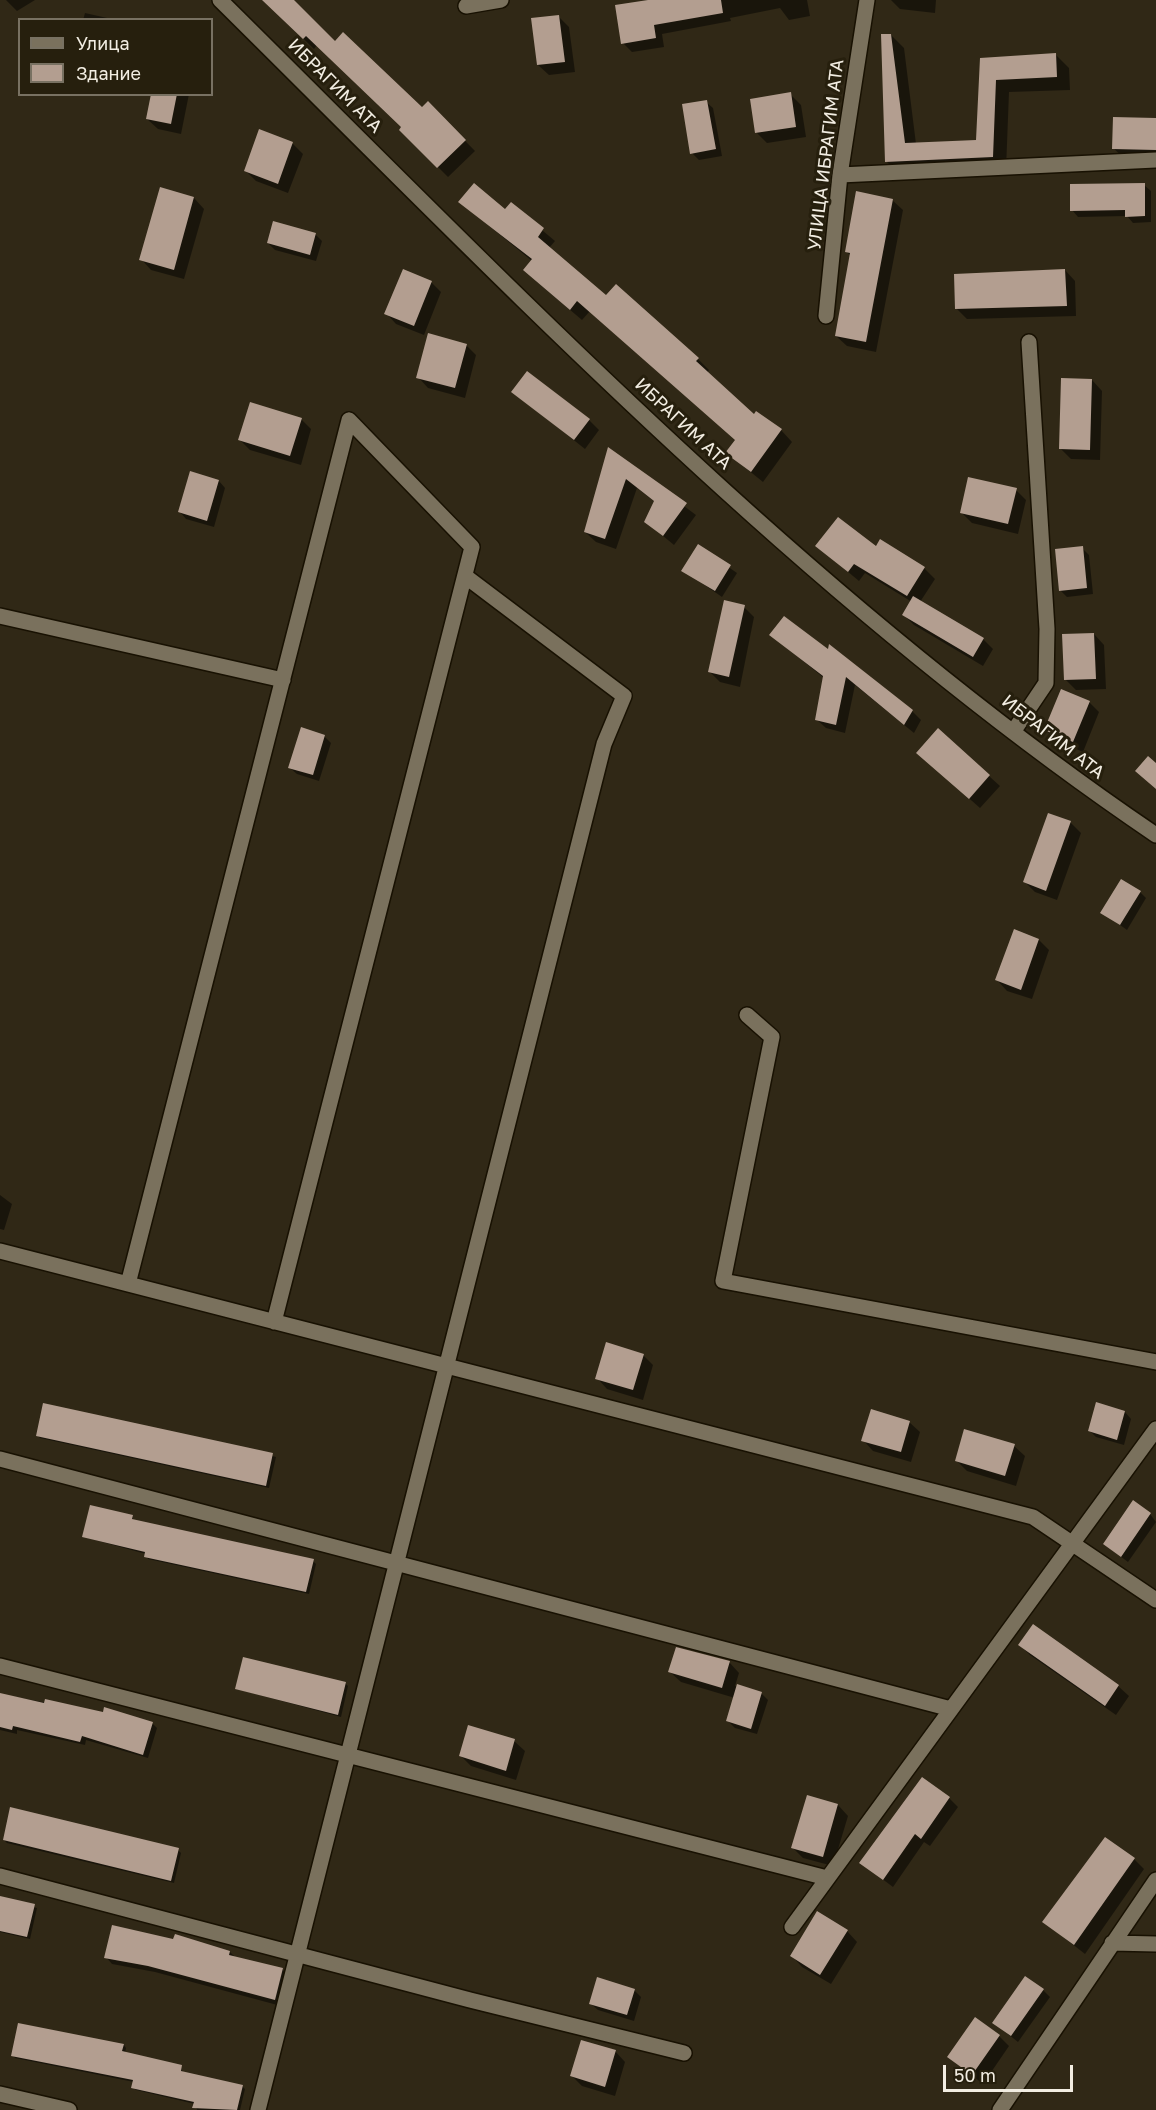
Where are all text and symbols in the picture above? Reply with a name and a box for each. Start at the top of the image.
legend [18,18,213,96]
text: Улица [76,32,130,54]
street label: ИБРАГИМ АТА [283,34,387,138]
street label: УЛИЦА ИБРАГИМ АТА [804,58,848,252]
text: Здание [76,62,141,84]
street label: ИБРАГИМ АТА [630,374,736,474]
street label: ИБРАГИМ АТА [997,690,1109,784]
scale bar [946,2053,1076,2091]
text: 50 m [954,2064,996,2086]

